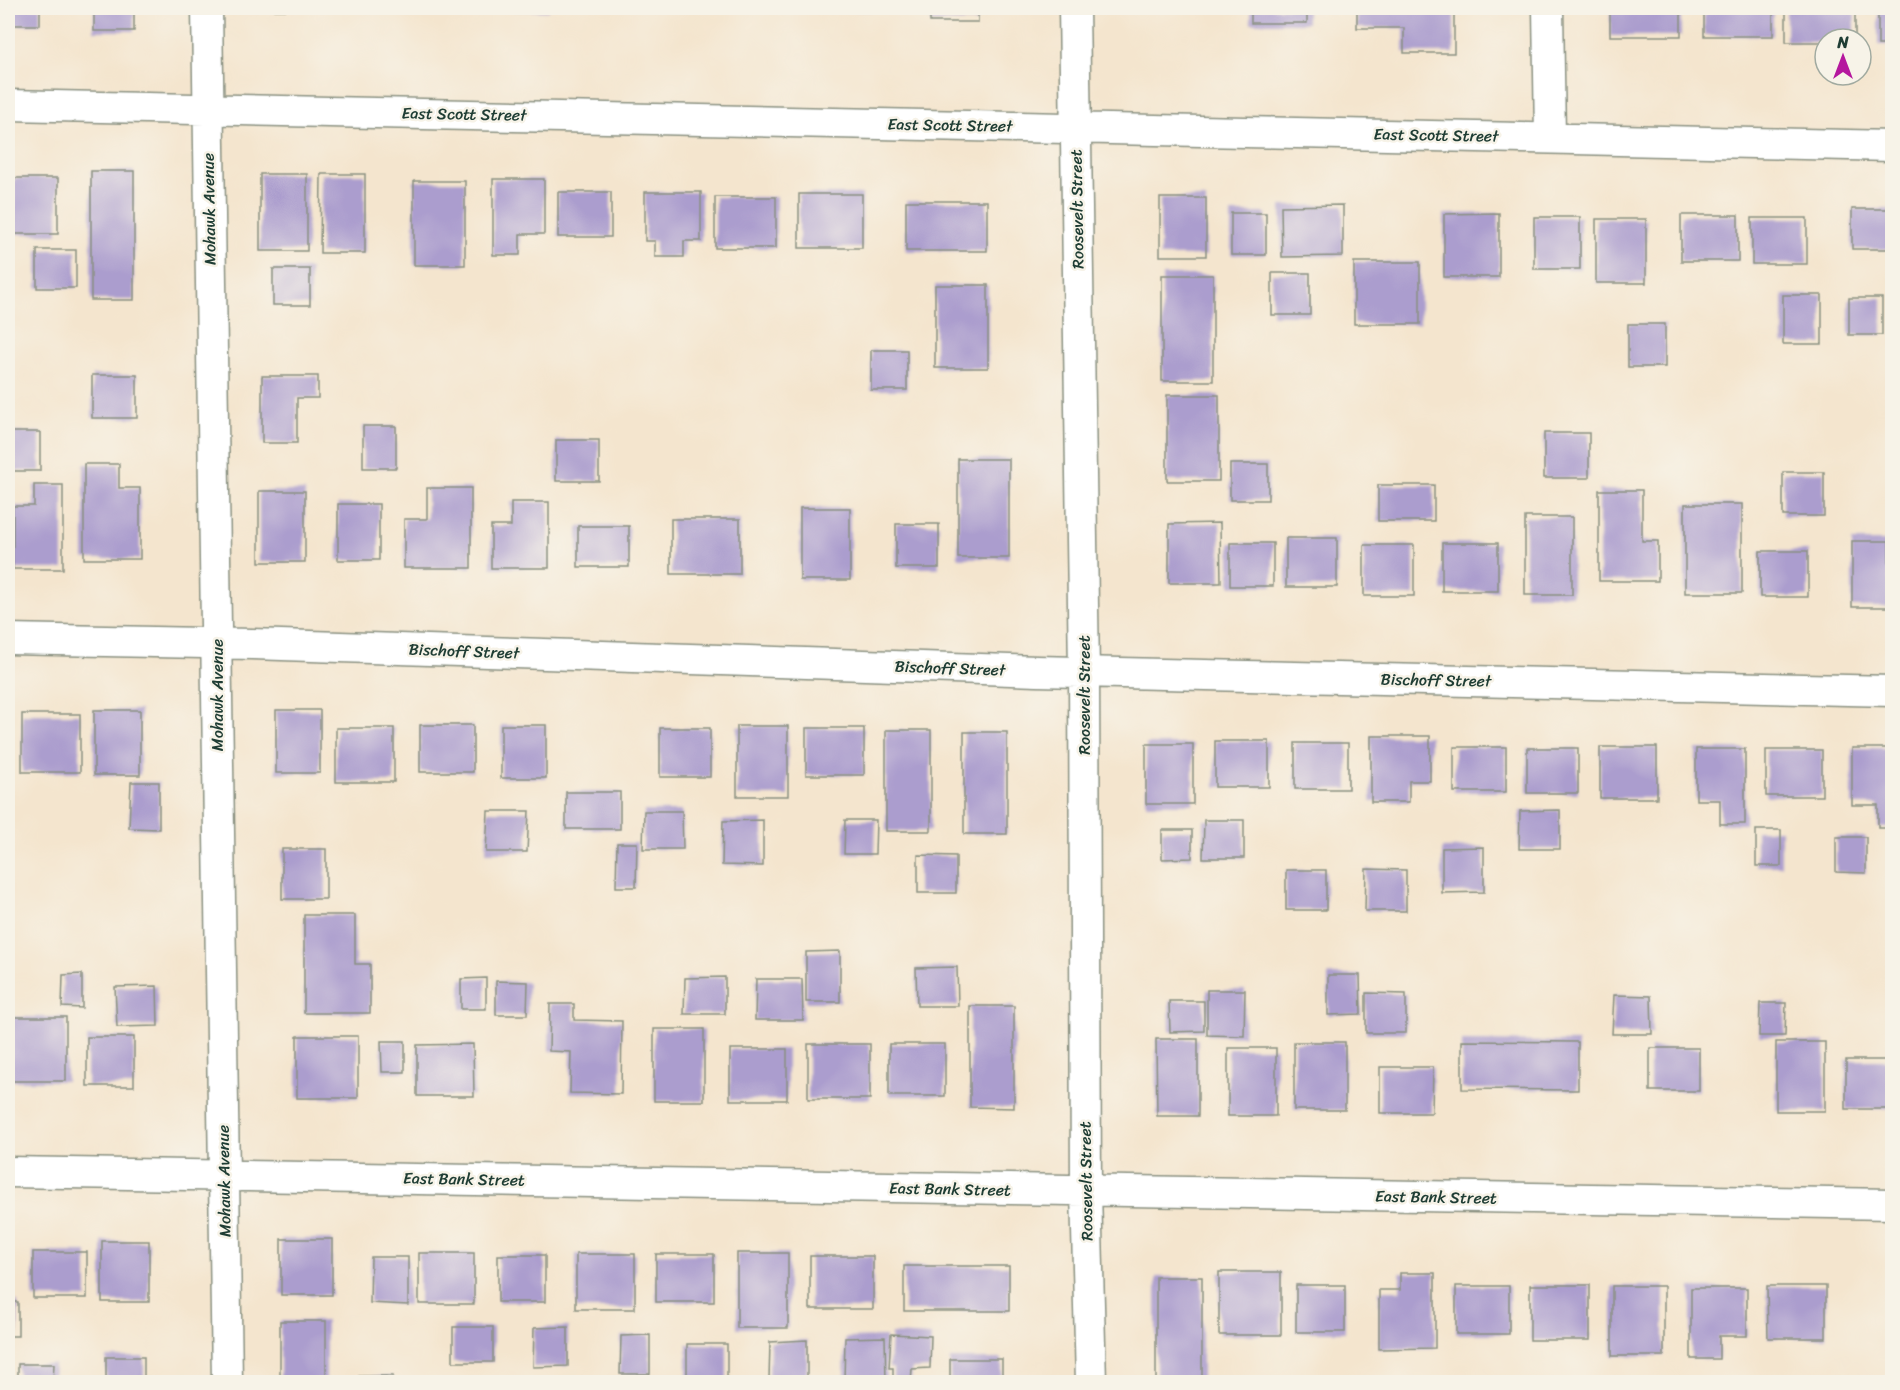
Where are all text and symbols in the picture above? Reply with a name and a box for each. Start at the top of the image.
north arrow [1813,27,1873,87]
text: N [1836,28,1849,57]
street label: East Scott Street [401,98,527,130]
street label: East Scott Street [887,109,1013,141]
street label: East Scott Street [1373,119,1499,151]
street label: Roosevelt Street [1061,149,1093,269]
street label: Mohawk Avenue [194,153,224,265]
street label: Bischoff Street [408,635,520,667]
street label: Roosevelt Street [1070,635,1099,755]
street label: Mohawk Avenue [203,639,232,751]
street label: Bischoff Street [894,652,1006,684]
street label: Bischoff Street [1380,665,1492,695]
street label: Roosevelt Street [1070,1121,1102,1241]
street label: Mohawk Avenue [209,1125,239,1237]
street label: East Bank Street [403,1163,525,1195]
street label: East Bank Street [889,1173,1011,1205]
street label: East Bank Street [1375,1181,1497,1213]

